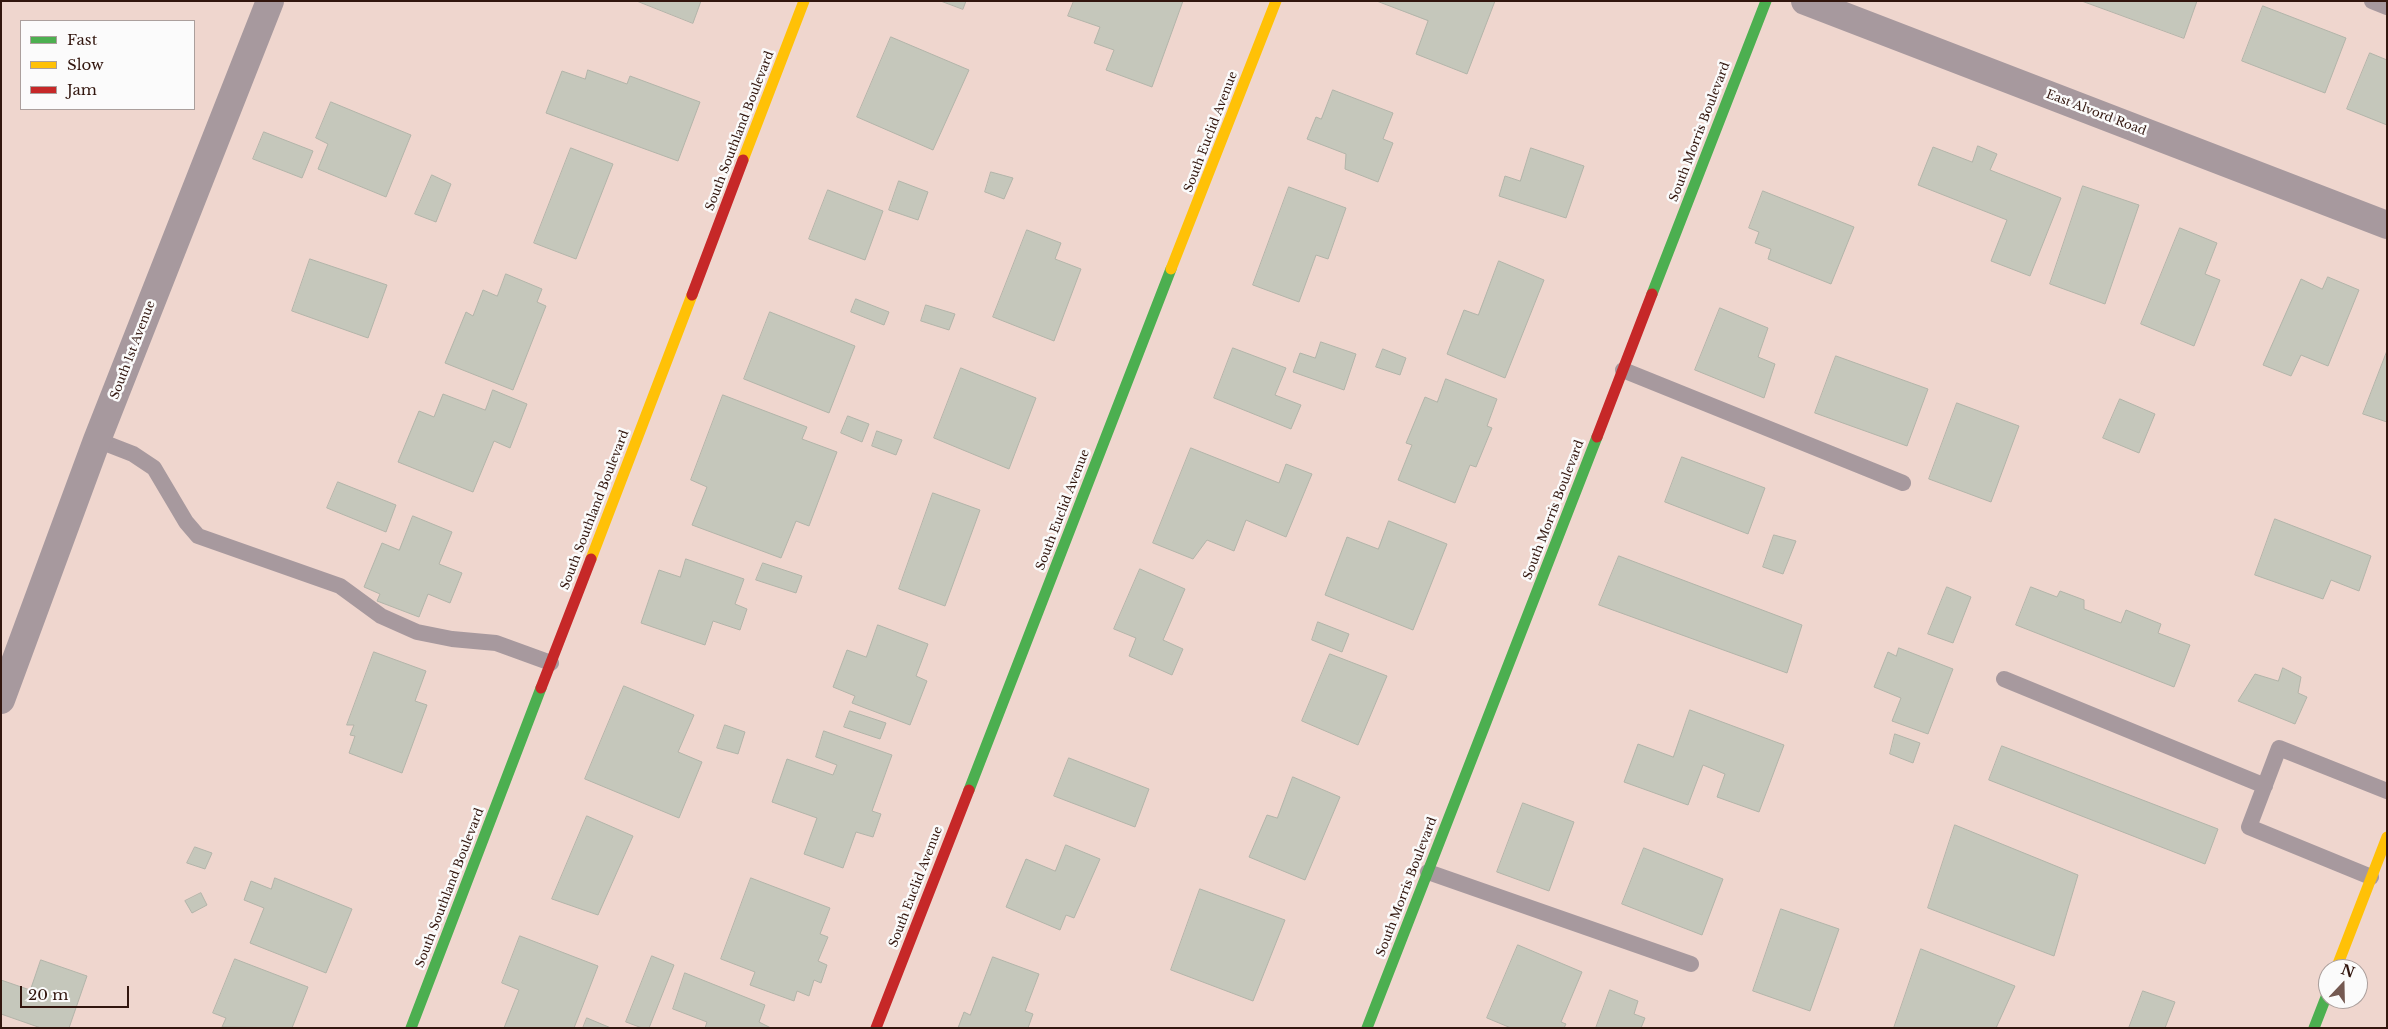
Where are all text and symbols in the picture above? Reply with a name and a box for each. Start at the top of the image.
legend [20,20,195,110]
text: Fast [67,30,97,49]
street label: South Southland Boulevard [703,49,777,213]
text: Slow [67,55,104,74]
street label: South Morris Boulevard [1667,60,1733,204]
street label: South Euclid Avenue [1181,70,1241,194]
text: Jam [67,80,97,99]
street label: East Alvord Road [2044,87,2148,139]
street label: South 1st Avenue [108,299,158,401]
street label: South Southland Boulevard [558,428,632,592]
street label: South Morris Boulevard [1521,438,1587,582]
street label: South Euclid Avenue [1033,448,1093,572]
street label: South Southland Boulevard [413,806,487,970]
street label: South Morris Boulevard [1374,815,1440,959]
street label: South Euclid Avenue [886,825,946,949]
north arrow [2318,959,2368,1009]
text: N [2339,960,2357,982]
scale bar [22,976,131,1008]
text: 20 m [28,985,68,1004]

